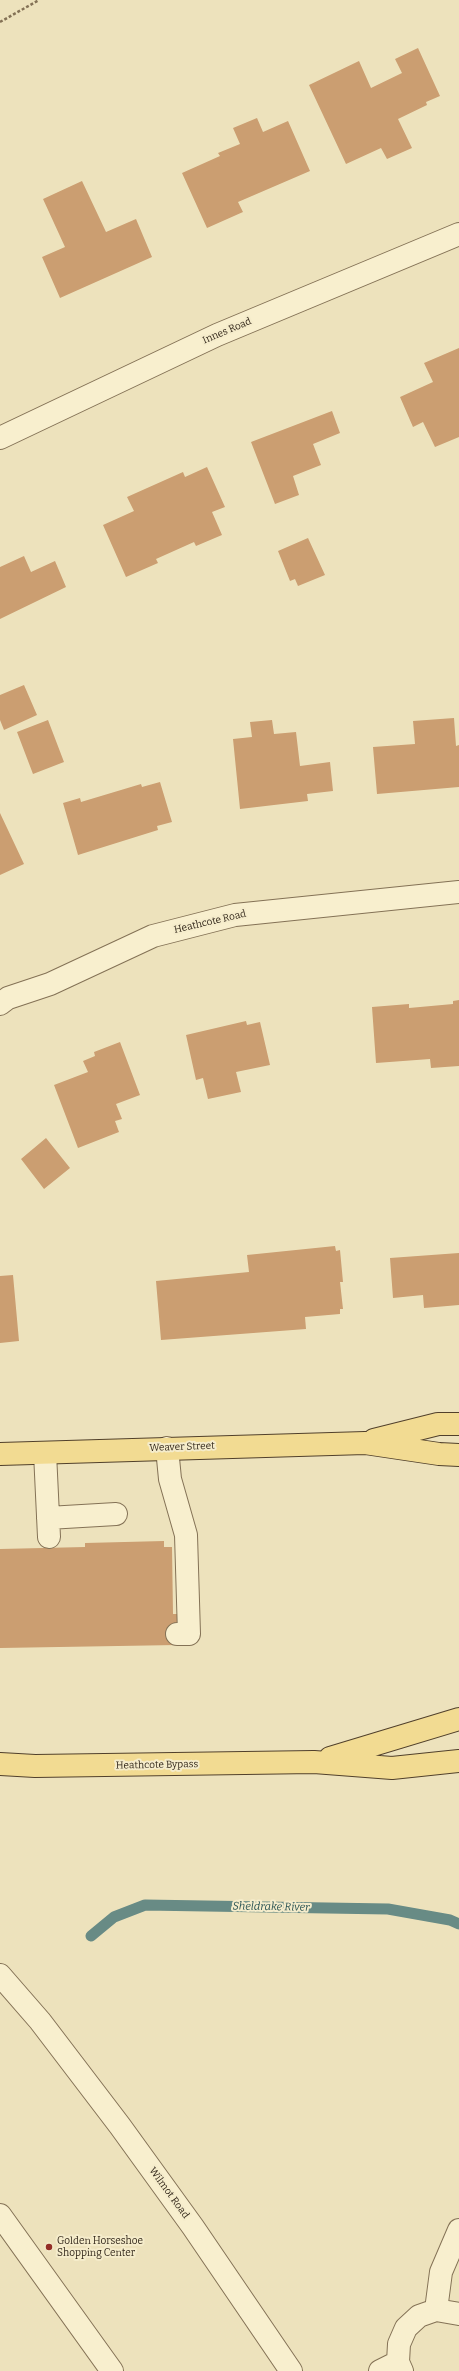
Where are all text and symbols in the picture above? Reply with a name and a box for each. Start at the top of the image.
street label: Innes Road [201,315,253,347]
street label: Heathcote Road [173,908,247,936]
street label: Weaver Street [149,1440,215,1454]
street label: Heathcote Bypass [116,1758,198,1772]
water label: Sheldrake River [232,1900,310,1914]
street label: Wilmot Road [146,2165,192,2221]
place label: Golden Horseshoe Shopping Center [57,2235,143,2258]
marker: Golden Horseshoe Shopping Center [44,2242,54,2252]

